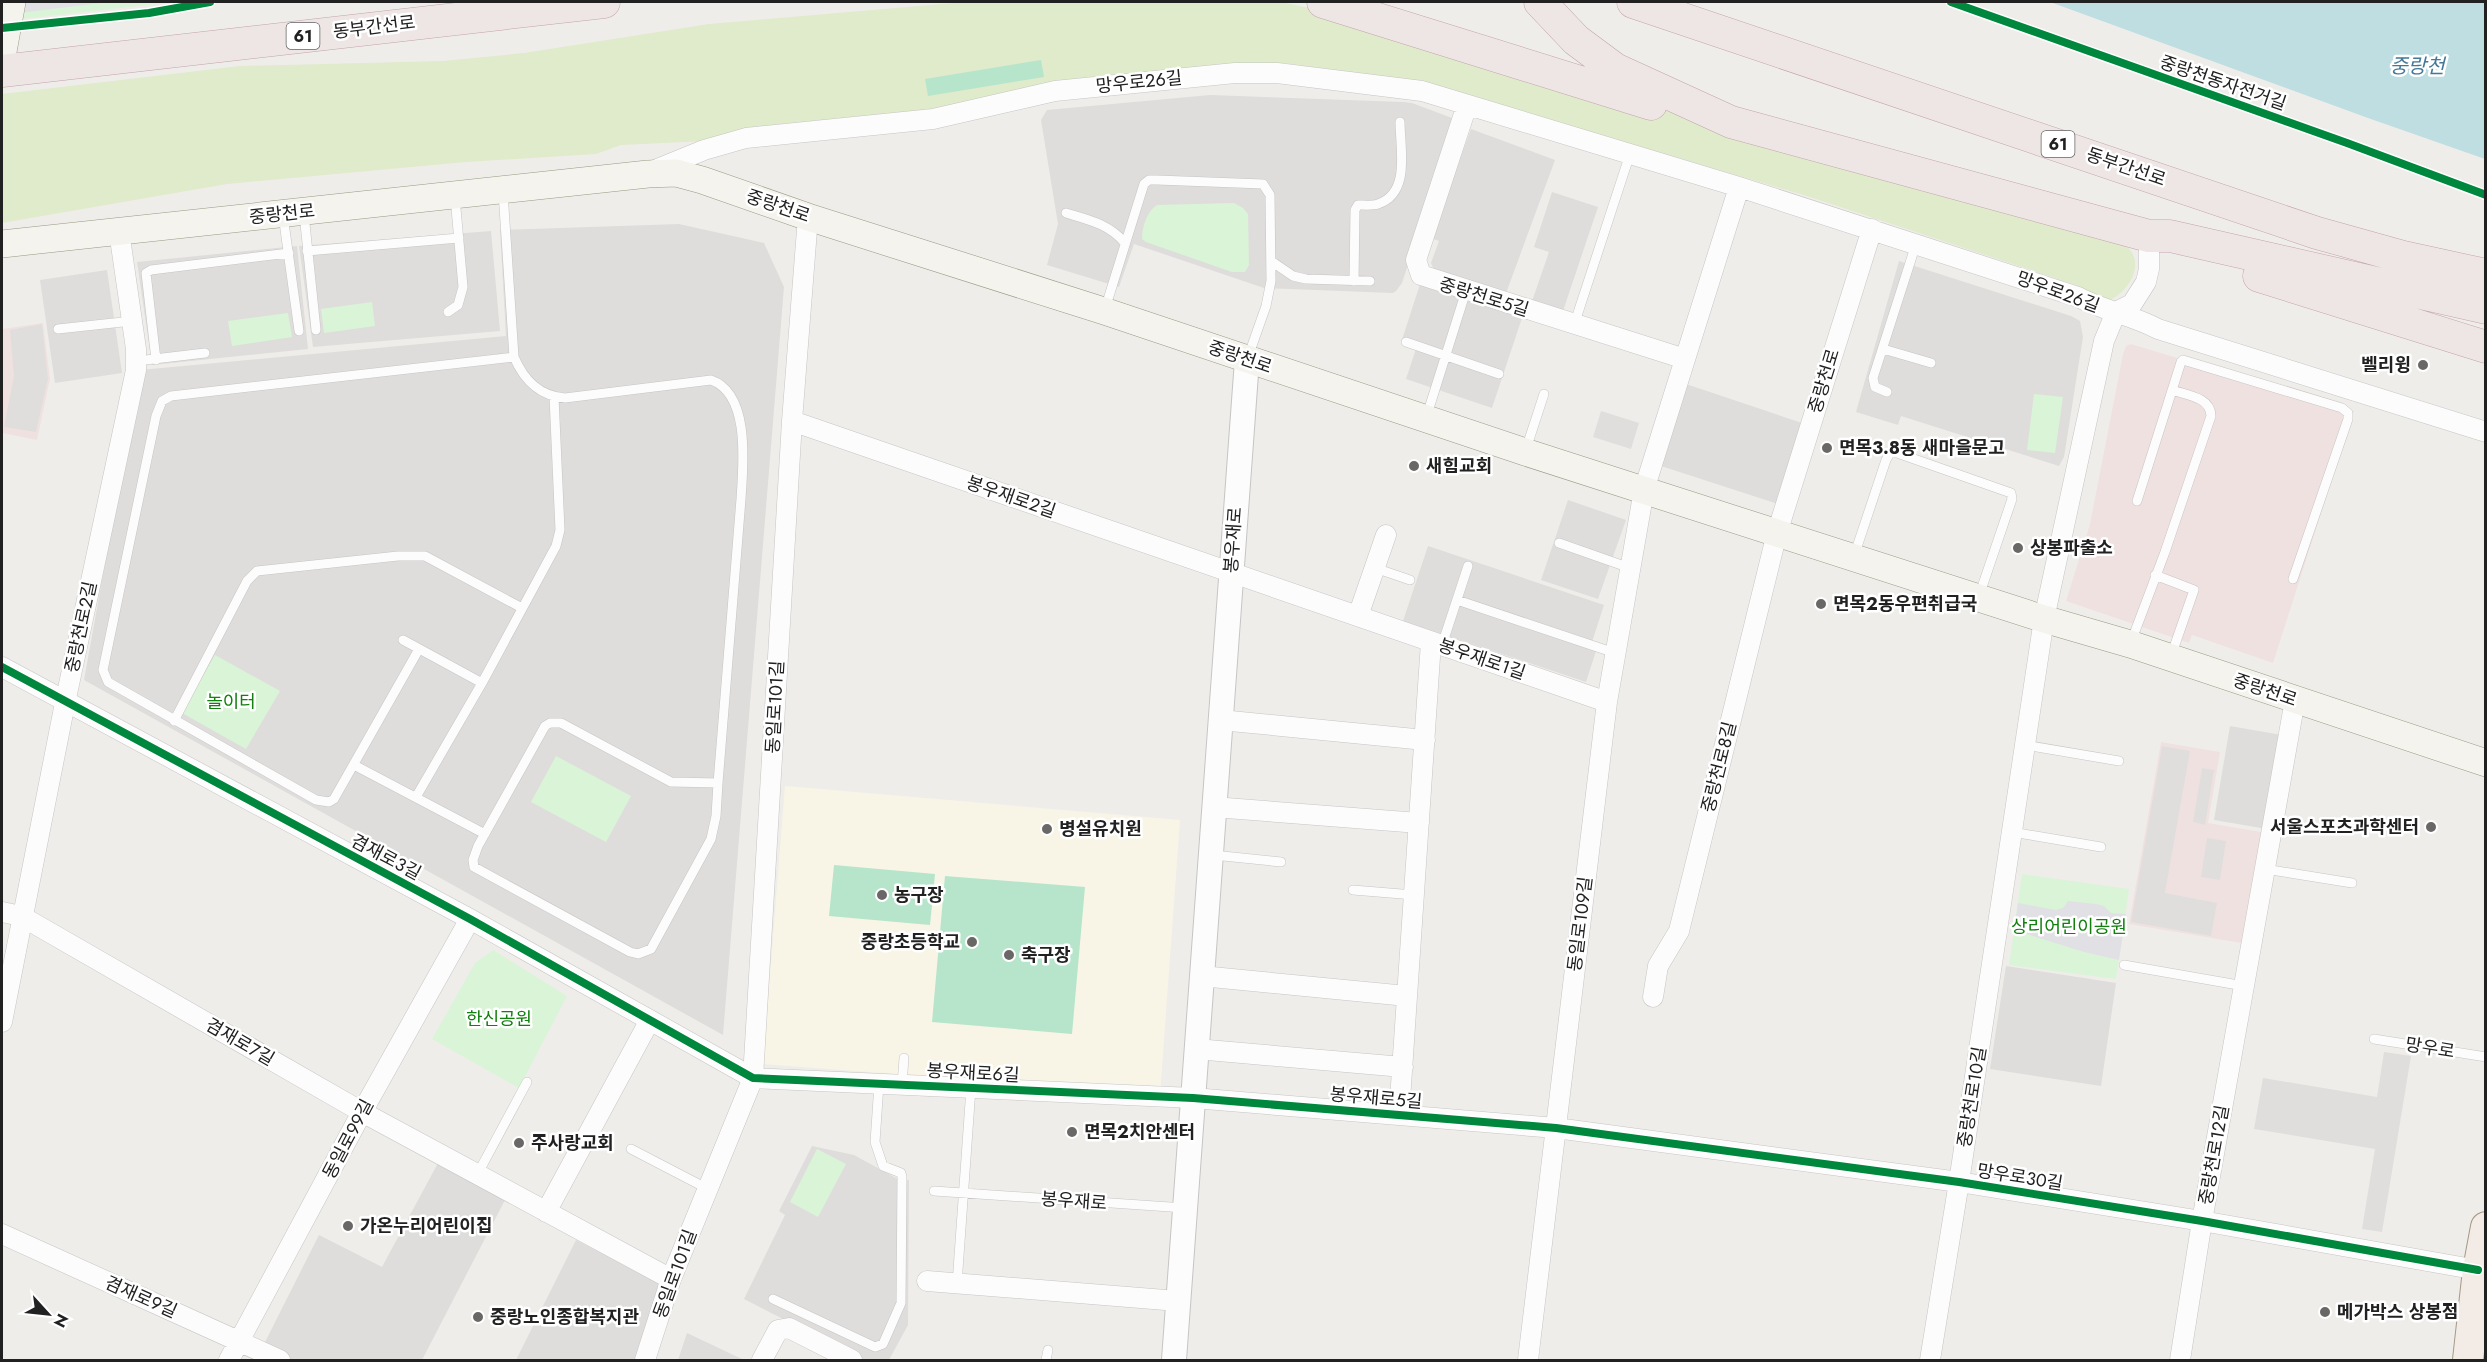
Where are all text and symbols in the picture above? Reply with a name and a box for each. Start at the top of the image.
street label: 동부간선로 [331,9,417,45]
road number: 61 [286,23,320,49]
street label: 중랑천동자전거길 [2156,49,2290,117]
water label: 중랑천 [2389,52,2447,81]
street label: 망우로26길 [1094,65,1184,99]
road number: 61 [2042,131,2074,157]
street label: 동부간선로 [2083,141,2169,193]
street label: 중랑천로 [742,183,814,229]
street label: 중랑천로 [248,198,316,230]
street label: 망우로26길 [2013,265,2103,319]
street label: 중랑천로5길 [1436,271,1532,323]
street label: 중랑천로 [1204,334,1276,380]
street label: 중랑천로 [1802,346,1846,416]
place label: 벨리윙 [2361,352,2411,378]
marker: 벨리윙 [2416,358,2430,372]
place label: 면목3.8동 새마을문고 [1839,435,2005,461]
marker: 면목3.8동 새마을문고 [1820,441,1834,455]
place label: 새힘교회 [1426,453,1492,479]
marker: 새힘교회 [1407,459,1421,473]
street label: 봉우재로2길 [963,470,1059,524]
street label: 봉우재로 [1218,506,1248,574]
place label: 상봉파출소 [2030,535,2113,561]
marker: 상봉파출소 [2011,541,2025,555]
street label: 중랑천로2길 [59,579,103,675]
place label: 면목2동우편취급국 [1833,591,1977,617]
marker: 면목2동우편취급국 [1814,597,1828,611]
street label: 봉우재로1길 [1435,632,1529,686]
street label: 동일로101길 [760,660,790,754]
street label: 중랑천로 [2229,667,2301,713]
park label: 놀이터 [206,689,256,715]
street label: 중랑천로8길 [1695,719,1743,815]
place label: 서울스포츠과학센터 [2270,814,2419,840]
place label: 병설유치원 [1059,816,1142,842]
marker: 서울스포츠과학센터 [2424,820,2438,834]
marker: 병설유치원 [1040,822,1054,836]
street label: 겸재로3길 [346,828,426,886]
street label: 동일로109길 [1561,875,1599,973]
place label: 농구장 [894,882,944,908]
marker: 농구장 [875,888,889,902]
park label: 상리어린이공원 [2011,914,2127,940]
place label: 중랑초등학교 [861,929,960,955]
marker: 중랑초등학교 [965,935,979,949]
place label: 축구장 [1021,942,1071,968]
marker: 축구장 [1002,948,1016,962]
park label: 한신공원 [466,1006,532,1032]
street label: 겸재로7길 [201,1012,279,1072]
street label: 망우로 [2403,1031,2457,1065]
street label: 중랑천로10길 [1951,1045,1993,1149]
street label: 봉우재로6길 [926,1058,1020,1088]
street label: 봉우재로5길 [1329,1081,1423,1115]
street label: 동일로99길 [316,1094,380,1184]
street label: 중랑천로12길 [2192,1103,2236,1207]
place label: 면목2치안센터 [1084,1119,1195,1145]
marker: 면목2치안센터 [1065,1125,1079,1139]
place label: 주사랑교회 [531,1130,614,1156]
marker: 주사랑교회 [512,1136,526,1150]
street label: 망우로30길 [1975,1157,2065,1197]
street label: 봉우재로 [1040,1186,1108,1216]
place label: 가온누리어린이집 [360,1213,492,1239]
marker: 가온누리어린이집 [341,1219,355,1233]
street label: 동일로101길 [647,1226,703,1322]
street label: 겸재로9길 [101,1270,181,1324]
north arrow [18,1284,78,1344]
place label: 메가박스 상봉점 [2337,1299,2458,1325]
place label: 중랑노인종합복지관 [490,1304,639,1330]
marker: 메가박스 상봉점 [2318,1305,2332,1319]
text: N [48,1310,74,1331]
marker: 중랑노인종합복지관 [471,1310,485,1324]

